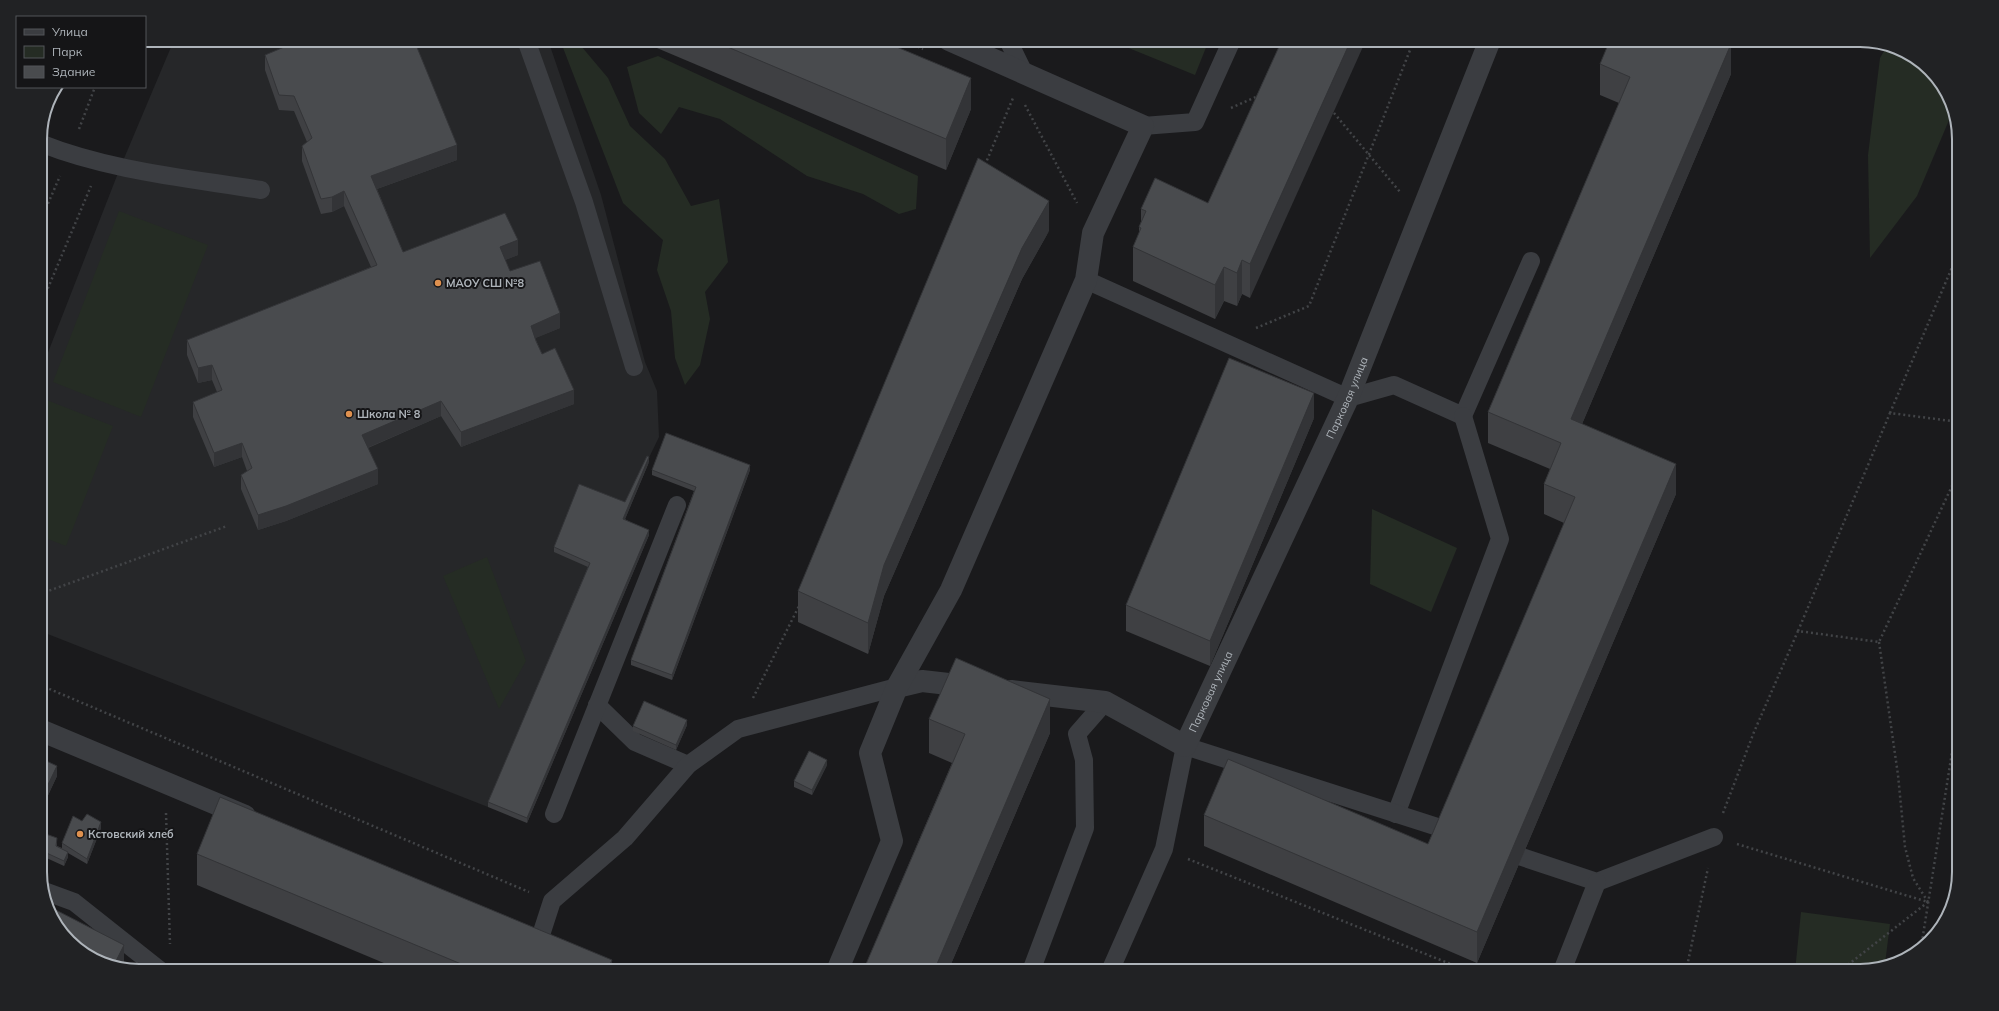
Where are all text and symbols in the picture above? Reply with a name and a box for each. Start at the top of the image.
legend [16,16,146,88]
text: Улица [51,24,88,39]
text: Парк [52,44,83,59]
text: Здание [52,64,96,79]
place label: МАОУ СШ №8 [446,276,524,290]
marker: МАОУ СШ №8 [433,278,443,288]
street label: Парковая улица [1323,355,1371,441]
place label: Школа № 8 [357,407,421,421]
marker: Школа № 8 [344,409,354,419]
street label: Парковая улица [1185,649,1235,734]
place label: Кстовский хлеб [88,827,174,841]
marker: Кстовский хлеб [75,829,85,839]

